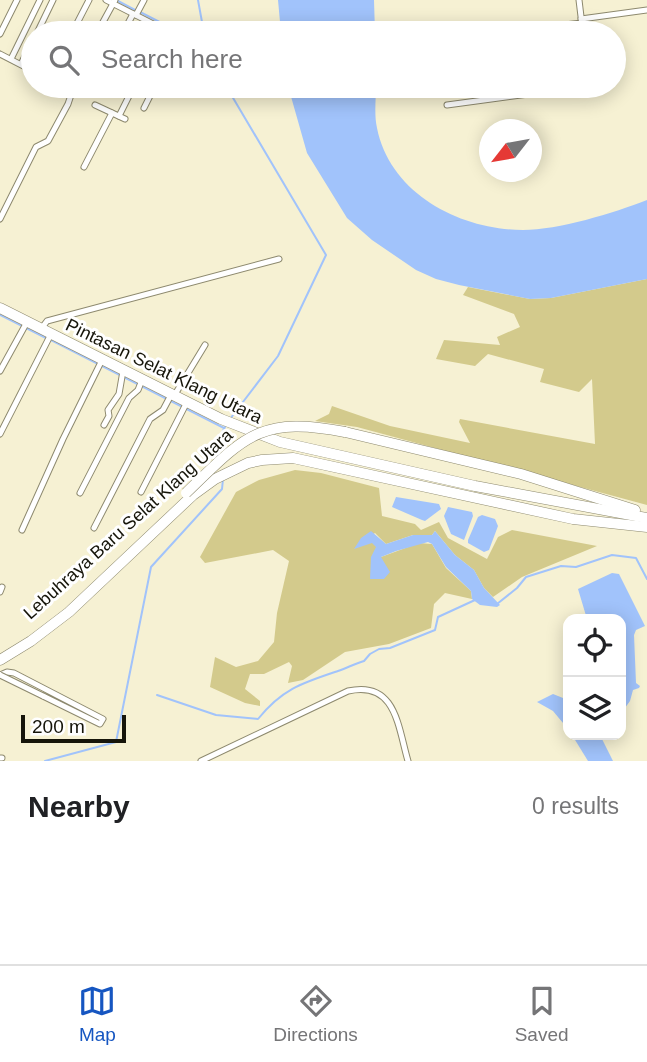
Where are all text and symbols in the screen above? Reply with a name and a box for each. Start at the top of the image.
search box [21,21,626,98]
icon: search [45,41,83,79]
text: Search here [101,44,243,74]
north arrow [479,119,542,182]
street label: Pintasan Selat Klang Utara [62,315,266,428]
street label: Lebuhraya Baru Selat Klang Utara [19,424,237,623]
map controls [563,614,626,740]
button: locate [563,614,626,677]
button: layers [563,677,626,740]
scale bar [21,712,126,744]
text: 200 m [32,716,85,737]
text: Nearby [28,790,130,823]
text: 0 results [532,793,619,819]
tab: Map [78,982,116,1046]
tab: Directions [273,982,358,1046]
tab: Saved [515,982,569,1046]

